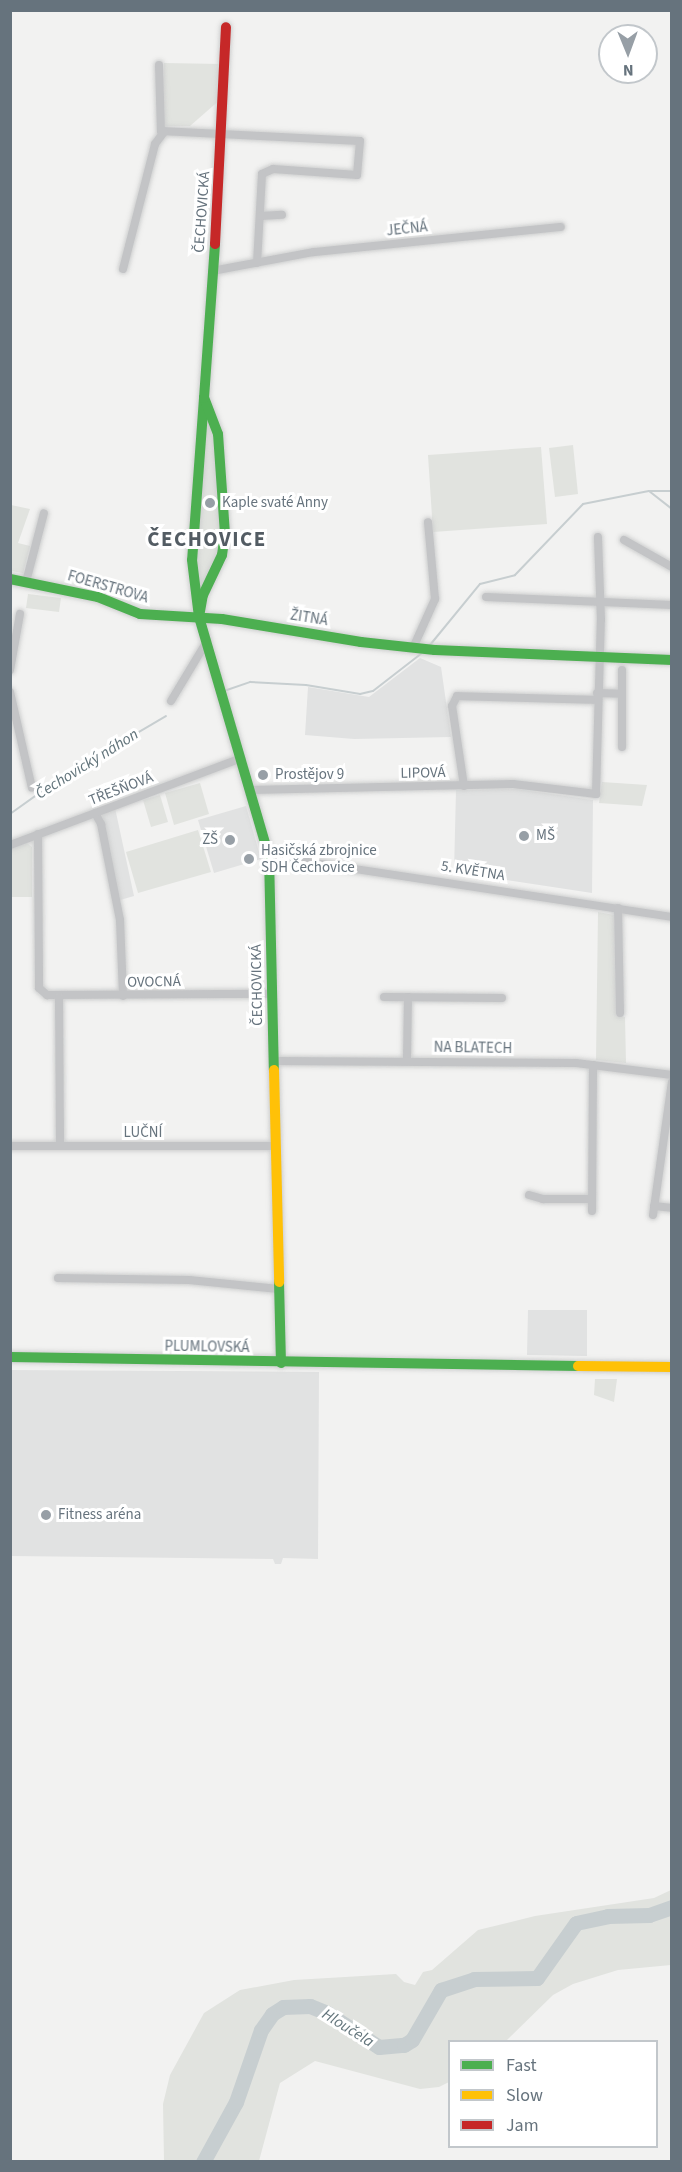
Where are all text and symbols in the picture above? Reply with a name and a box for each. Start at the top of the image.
north arrow [598,24,658,84]
text: N [623,59,634,81]
street label: ČECHOVICKÁ [190,171,214,253]
street label: JEČNÁ [385,218,429,240]
place label: Kaple svaté Anny [222,494,328,512]
marker: Kaple svaté Anny [203,496,217,510]
district label: ČECHOVICE [147,526,267,552]
street label: FOERSTROVA [66,567,150,607]
street label: ŽITNÁ [289,606,329,630]
water label: Čechovický náhon [32,725,142,803]
street label: LIPOVÁ [400,764,446,782]
place label: Prostějov 9 [275,766,344,784]
street label: TŘEŠŇOVÁ [86,768,156,810]
marker: Prostějov 9 [256,768,270,782]
place label: MŠ [536,827,555,845]
marker: MŠ [517,829,531,843]
place label: ZŠ [202,831,218,849]
marker: ZŠ [223,833,237,847]
place label: Hasičská zbrojnice SDH Čechovice [261,841,377,876]
marker: Hasičská zbrojnice SDH Čechovice [242,852,256,866]
street label: 5. KVĚTNA [440,857,506,885]
street label: ČECHOVICKÁ [247,944,267,1026]
street label: OVOCNÁ [127,973,181,991]
street label: NA BLATECH [434,1038,512,1058]
street label: LUČNÍ [124,1124,162,1142]
street label: PLUMLOVSKÁ [164,1337,250,1357]
place label: Fitness aréna [58,1506,141,1524]
marker: Fitness aréna [39,1508,53,1522]
water label: Hloučela [319,2005,377,2051]
legend [448,2040,658,2148]
text: Fast [506,2053,537,2078]
text: Slow [506,2083,543,2108]
text: Jam [506,2113,539,2138]

